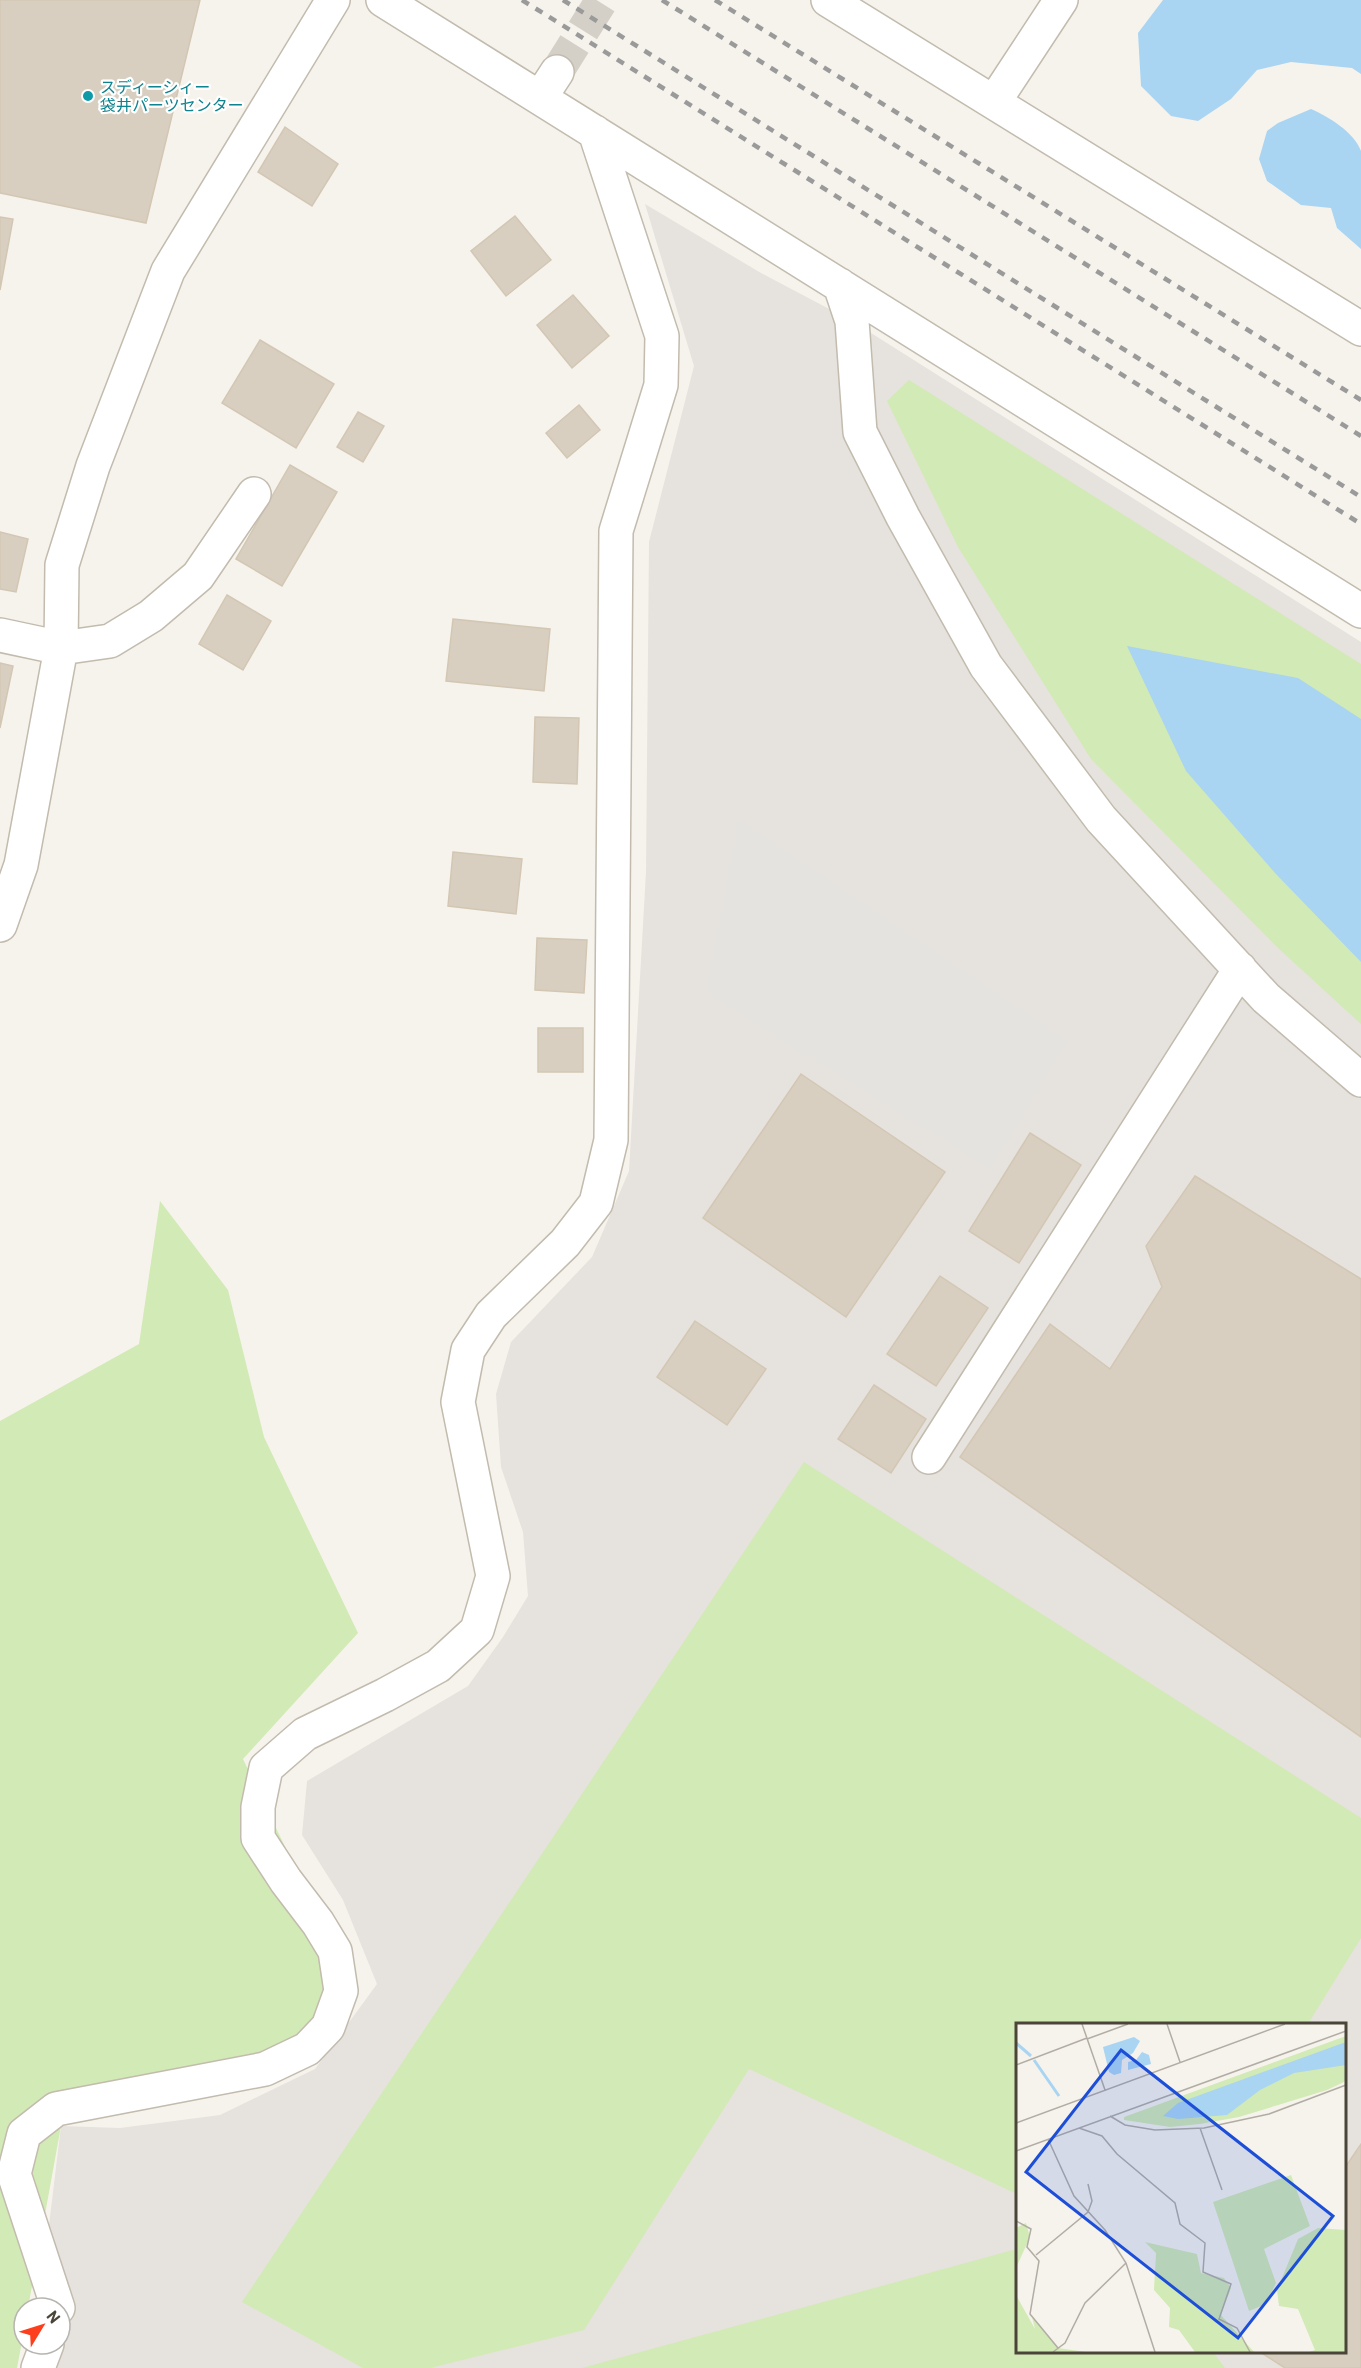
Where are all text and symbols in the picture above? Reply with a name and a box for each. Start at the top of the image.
place label: スディーシィー 袋井パーツセンター [100,77,244,114]
marker: スディーシィー 袋井パーツセンター [81,89,95,103]
inset map [1016,2023,1346,2353]
north arrow [12,2296,72,2356]
text: N [43,2306,65,2326]

